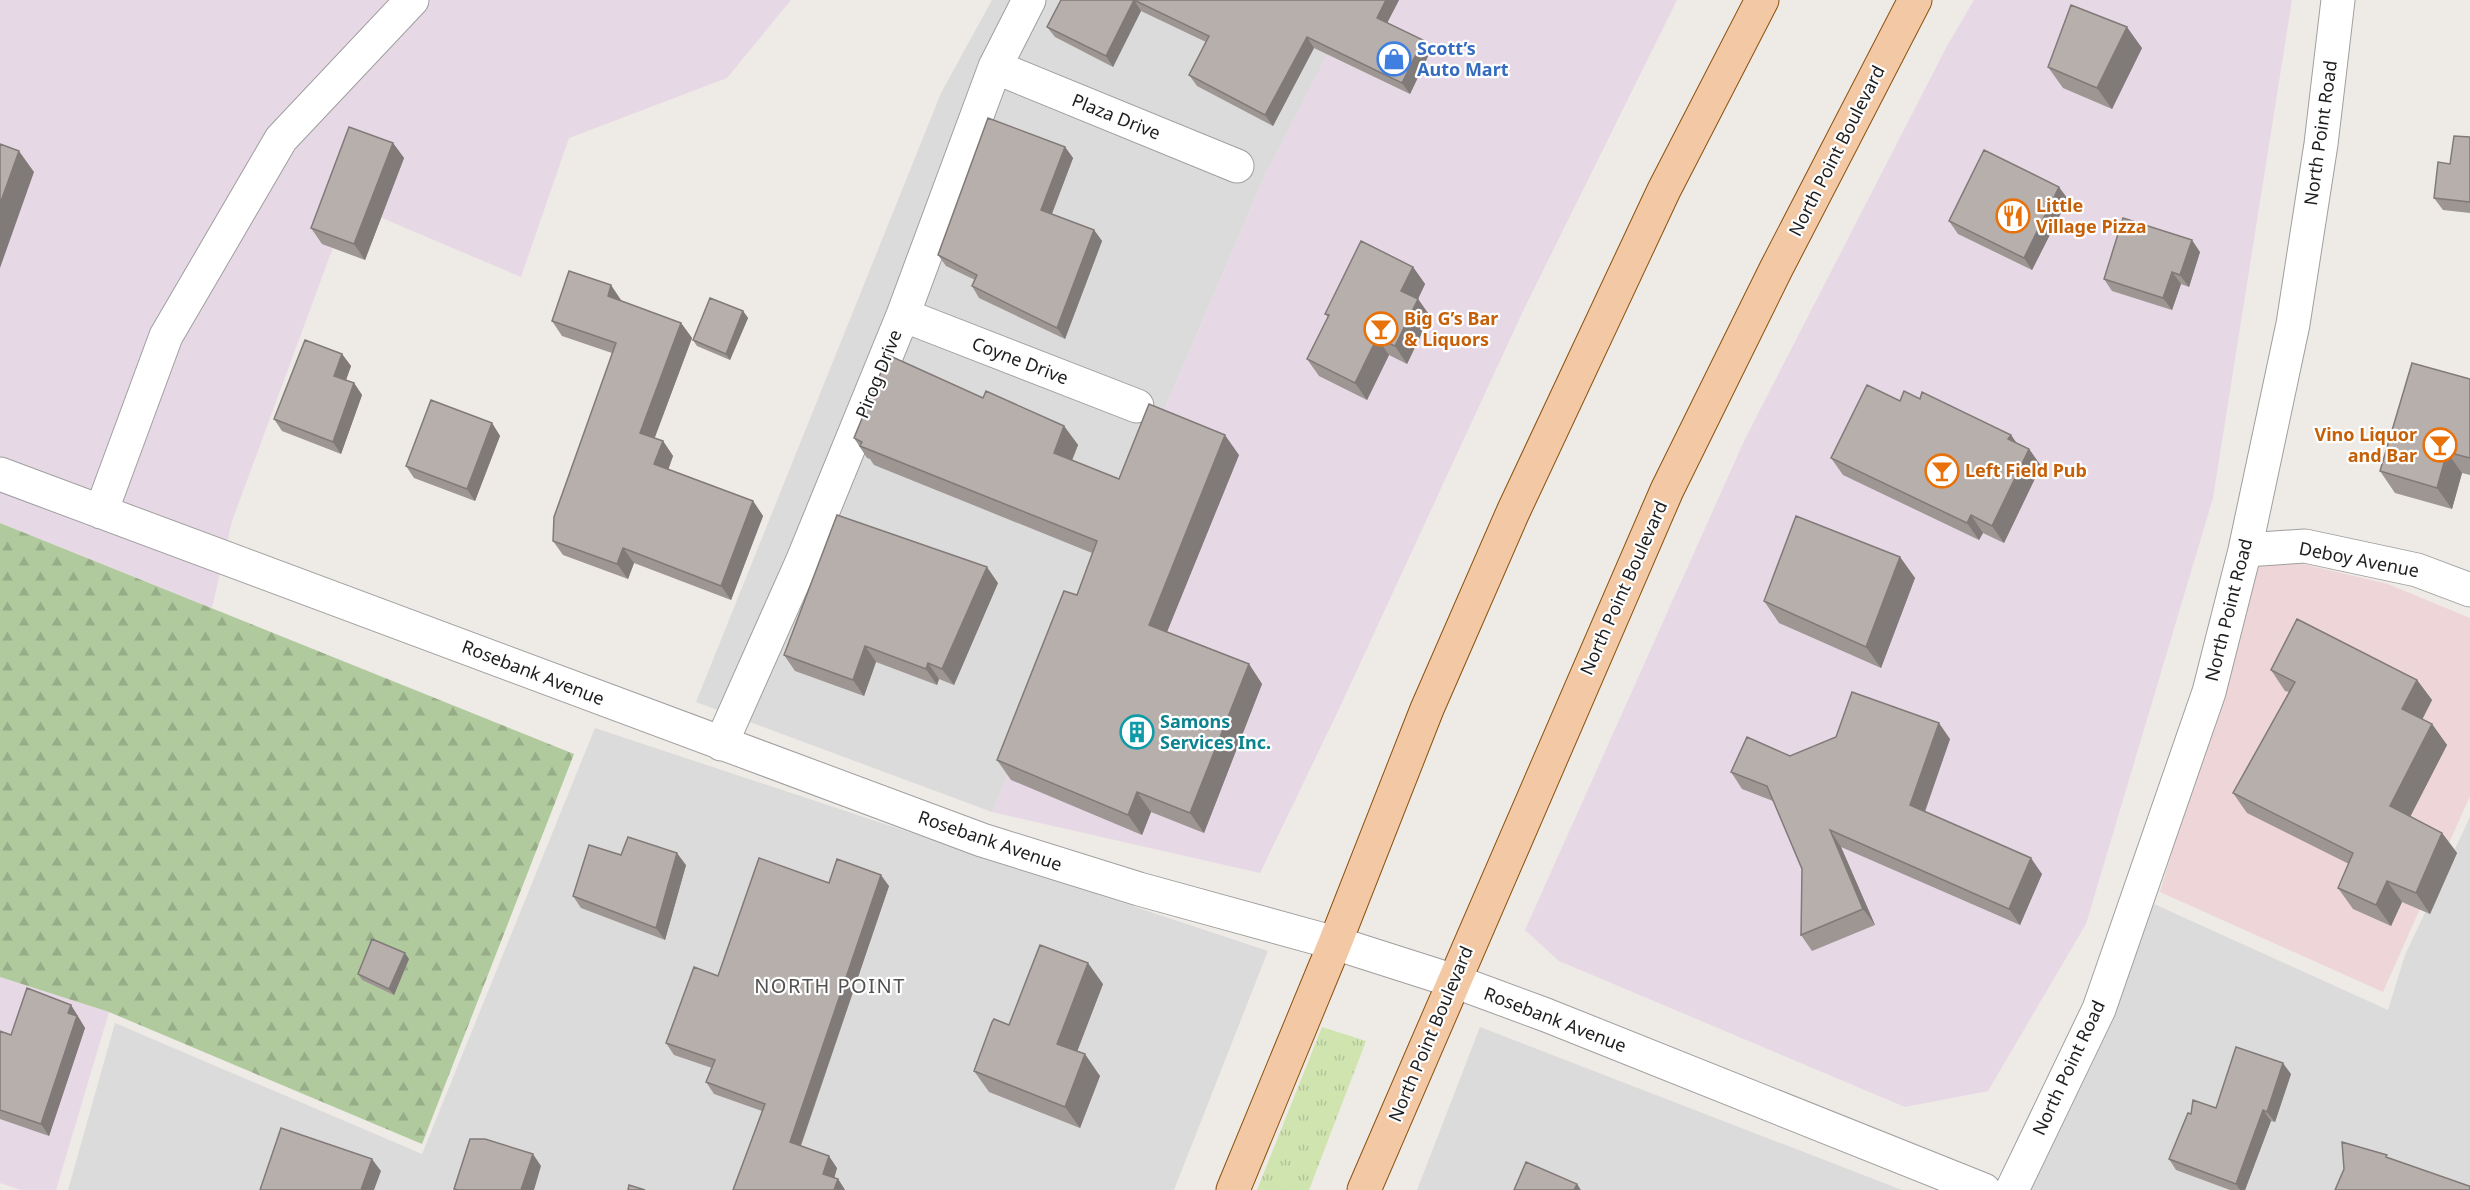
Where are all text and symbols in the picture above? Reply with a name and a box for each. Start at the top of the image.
place label: Scott’s Auto Mart [1417,36,1509,81]
shop icon: Scott’s Auto Mart [1376,41,1412,77]
street label: North Point Road [2298,59,2342,207]
street label: North Point Boulevard [1783,61,1890,240]
street label: Plaza Drive [1069,87,1164,145]
place label: Little Village Pizza [2036,193,2146,238]
restaurant icon: Little Village Pizza [1995,198,2031,234]
place label: Big G’s Bar & Liquors [1404,306,1498,351]
bar icon: Big G’s Bar & Liquors [1363,311,1399,347]
street label: Pirog Drive [849,326,907,422]
street label: Coyne Drive [969,331,1072,389]
place label: Vino Liquor and Bar [2314,422,2417,467]
bar icon: Vino Liquor and Bar [2422,427,2458,463]
bar icon: Left Field Pub [1924,453,1960,489]
place label: Left Field Pub [1965,458,2087,482]
street label: North Point Boulevard [1574,497,1672,679]
street label: North Point Road [2199,536,2257,684]
street label: Deboy Avenue [2297,536,2421,582]
street label: Rosebank Avenue [459,634,608,710]
place label: Samons Services Inc. [1160,709,1271,754]
building icon: Samons Services Inc. [1119,714,1155,750]
street label: Rosebank Avenue [915,804,1065,876]
street label: North Point Boulevard [1382,942,1478,1125]
district label: NORTH POINT [754,972,906,999]
street label: Rosebank Avenue [1481,981,1630,1057]
street label: North Point Road [2026,996,2110,1139]

